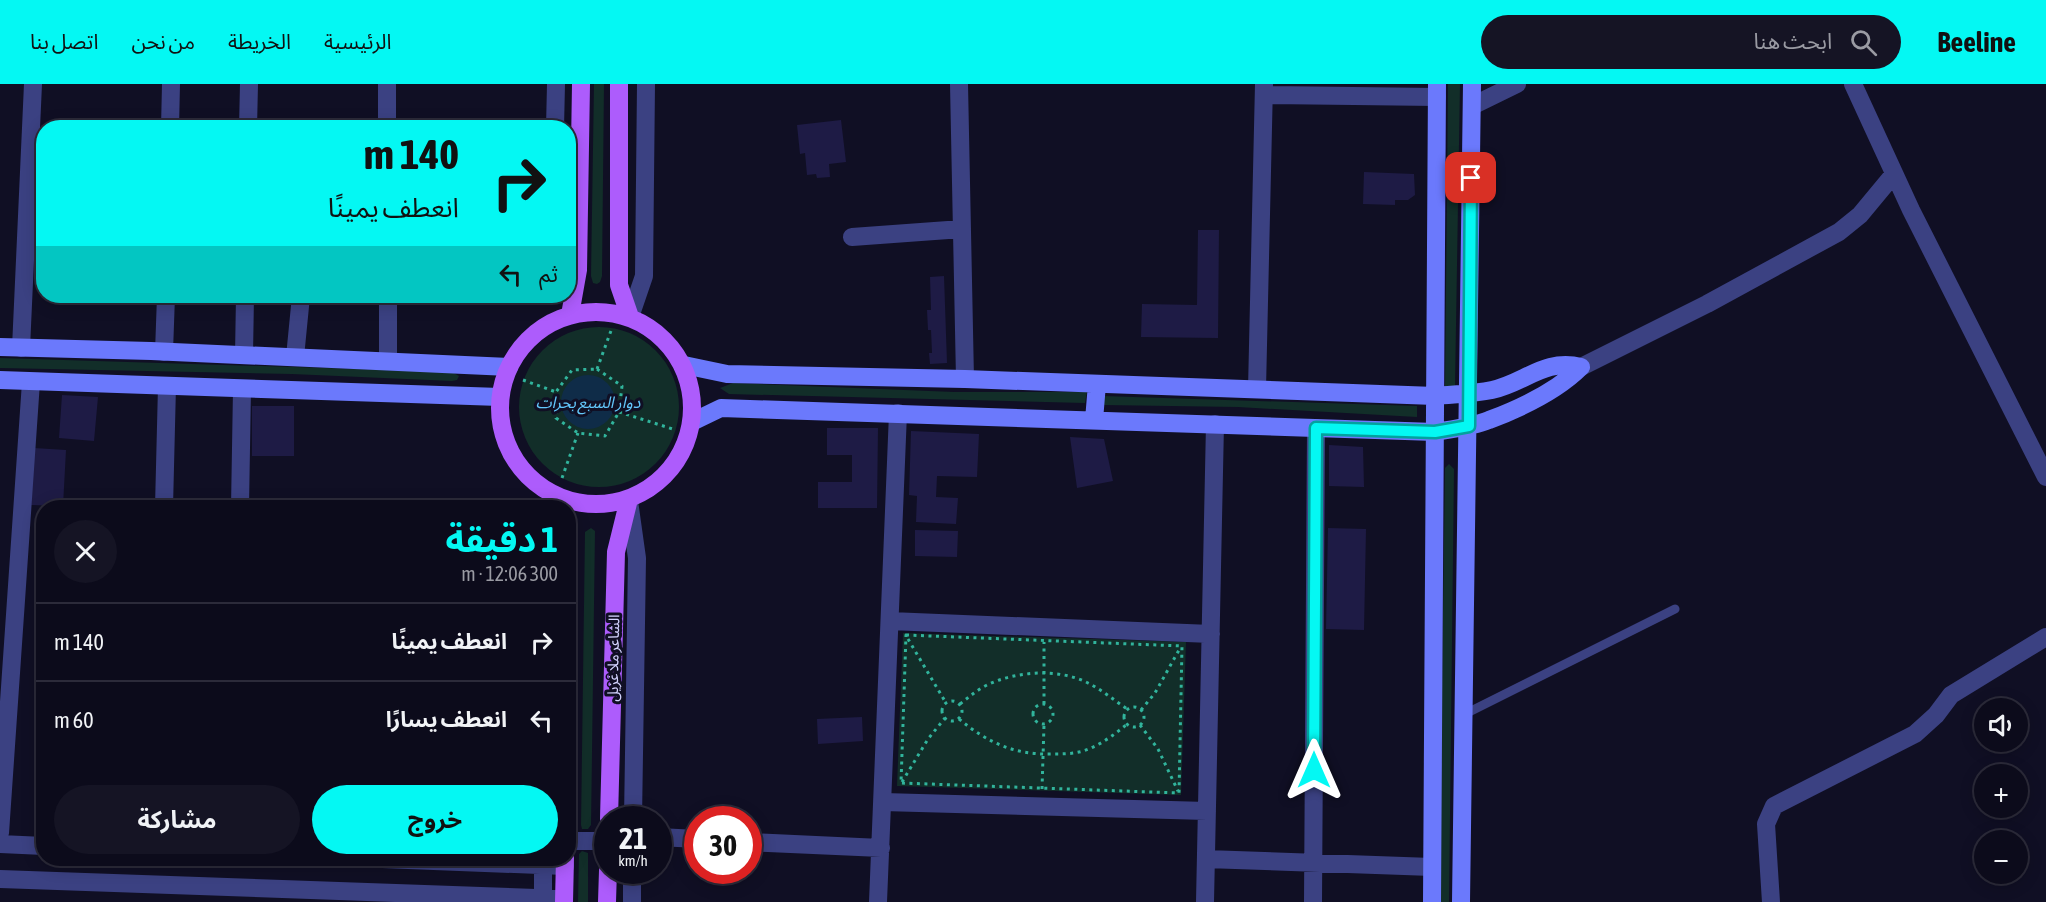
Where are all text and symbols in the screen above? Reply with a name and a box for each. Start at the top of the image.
search box [1481,15,1901,69]
icon: search [1847,26,1880,59]
text: Beeline [1937,26,2016,58]
text: ابحث هنا [1753,28,1832,54]
text: اتصل بنا [30,29,98,53]
text: من نحن [131,29,195,53]
text: الخريطة [228,29,291,53]
text: الرئيسية [324,29,391,53]
text: 140 m [364,130,459,178]
icon: right [480,144,558,222]
pin [1445,152,1496,203]
icon: arrive [1454,161,1487,194]
text: انعطف يمينًا [328,192,459,223]
icon: left [494,258,527,291]
text: ثم [539,261,558,287]
water label: دوار السبع بحرات [536,393,641,415]
text: 1 دقيقة [446,518,558,560]
button: close [54,520,117,583]
text: 300 m · 12:06 [461,562,558,585]
street label: الشاعر ملا غزيل [604,614,623,702]
icon: right [525,626,558,659]
text: انعطف يمينًا [391,628,507,654]
text: 140 m [54,629,104,655]
map controls [1974,698,2028,884]
button: sound [1974,698,2028,752]
icon: left [525,704,558,737]
text: انعطف يسارًا [386,706,507,732]
text: 60 m [54,707,94,733]
position arrow [1282,738,1346,802]
button: + [1974,764,2028,818]
button: مشاركة [54,785,300,854]
button: خروج [312,785,558,854]
speed limit sign: 30 [684,806,762,884]
text: 21 [619,821,647,855]
button: − [1974,830,2028,884]
text: km/h [618,852,648,869]

